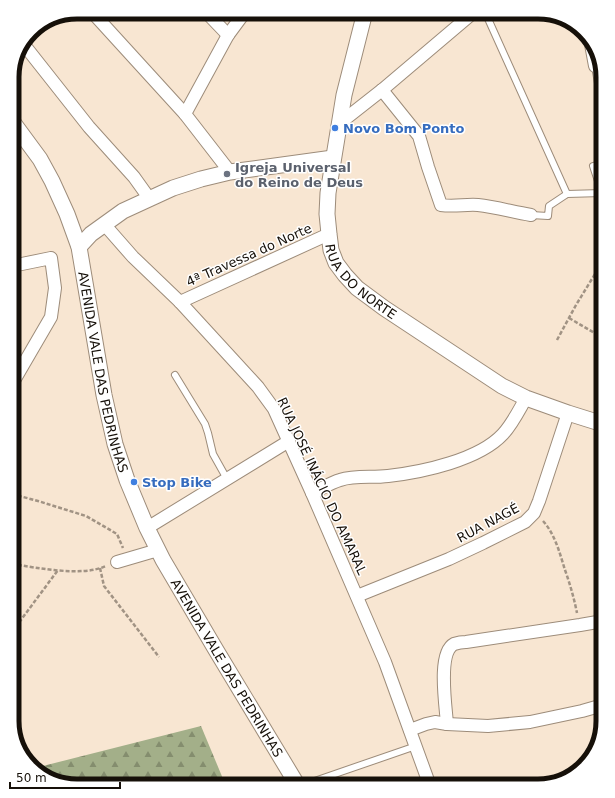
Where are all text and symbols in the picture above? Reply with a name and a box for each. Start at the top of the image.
place label: Novo Bom Ponto [343,121,465,136]
marker: Novo Bom Ponto [330,123,340,133]
place label: Igreja Universal do Reino de Deus [235,160,363,190]
marker: Igreja Universal do Reino de Deus [222,169,232,179]
street label: 4ª Travessa do Norte [184,221,314,289]
street label: RUA DO NORTE [323,243,400,322]
street label: AVENIDA VALE DAS PEDRINHAS [76,270,131,474]
street label: RUA JOSÉ INÁCIO DO AMARAL [274,395,370,578]
place label: Stop Bike [142,475,212,490]
marker: Stop Bike [129,477,139,487]
street label: RUA NAGÉ [454,500,522,546]
street label: AVENIDA VALE DAS PEDRINHAS [168,576,286,760]
scale bar [10,764,120,790]
text: 50 m [16,771,47,785]

